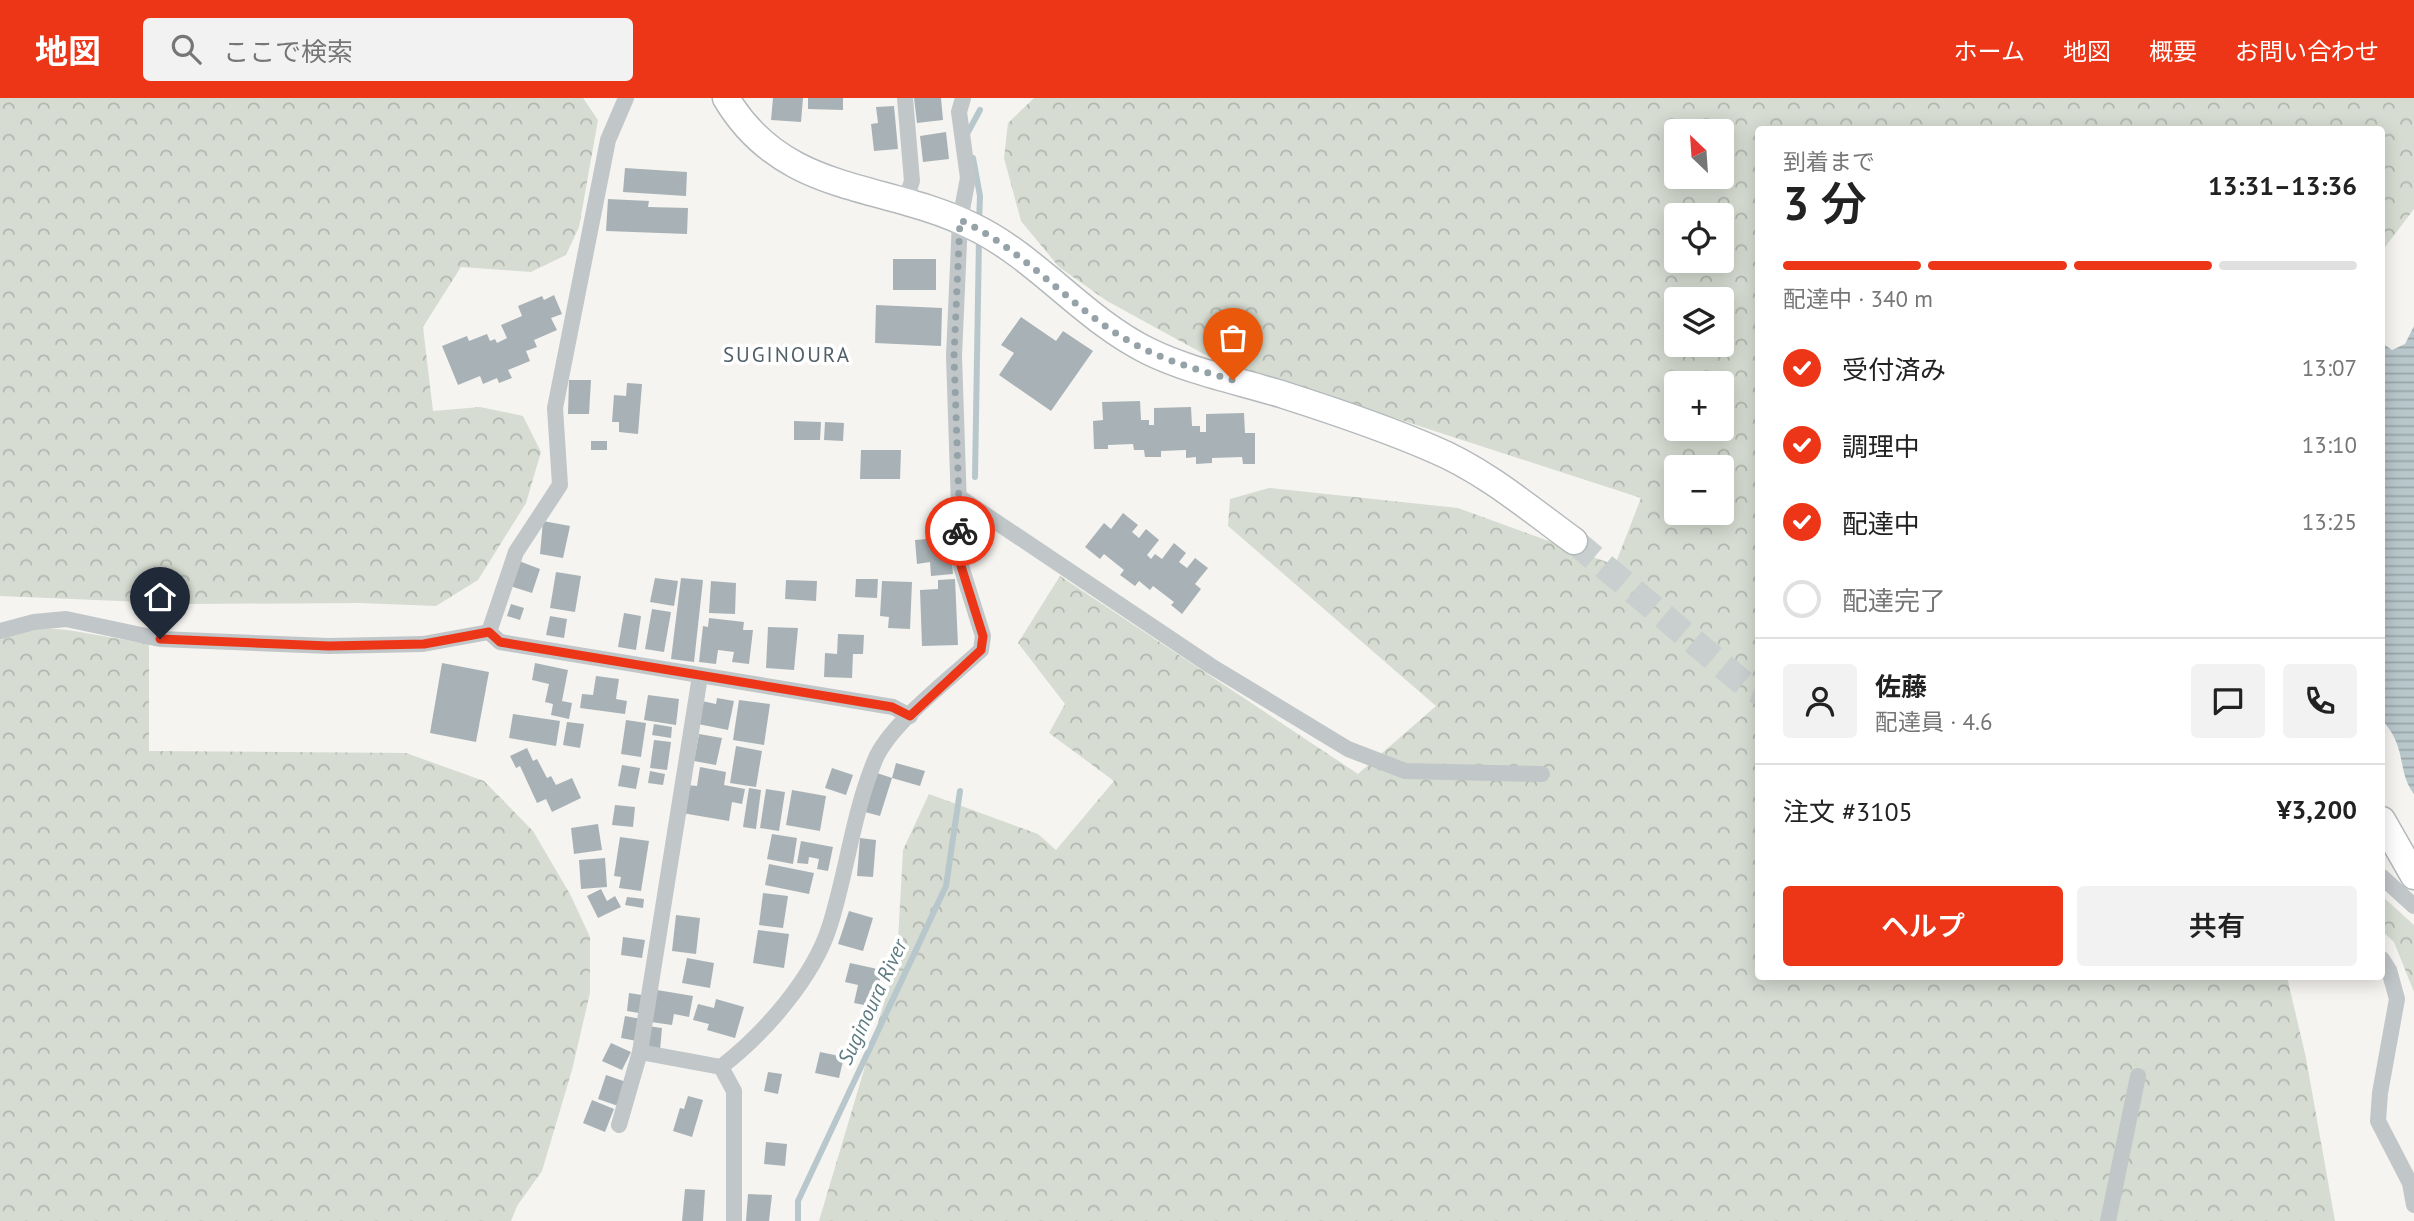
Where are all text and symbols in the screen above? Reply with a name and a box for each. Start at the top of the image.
search box [143,18,633,81]
text: 地図 [35,29,101,72]
icon: search [167,30,205,68]
text: ここで検索 [223,35,353,68]
text: ホーム [1954,36,2025,67]
text: 地図 [2063,36,2111,67]
text: 概要 [2149,36,2197,67]
text: お問い合わせ [2235,36,2379,67]
north arrow [1664,119,1734,189]
map controls [1664,119,1734,525]
text: 到着まで [1783,147,1875,176]
text: 13:31–13:36 [2208,169,2357,202]
text: 3 分 [1783,173,1867,233]
button: locate [1664,203,1734,273]
text: 配達中 · 340 m [1783,284,1933,313]
button: layers [1664,287,1734,357]
pin [1203,308,1263,380]
icon: bag [1214,319,1252,357]
district label: SUGINOURA [723,341,851,368]
icon: check [1783,349,1821,387]
text: 受付済み [1842,353,1946,386]
text: 13:07 [2302,353,2357,382]
button: + [1664,371,1734,441]
icon: check [1783,426,1821,464]
text: 調理中 [1842,430,1920,463]
text: 13:10 [2302,430,2357,459]
button: − [1664,455,1734,525]
courier [925,496,995,566]
icon: check [1783,503,1821,541]
text: 配達中 [1842,507,1920,540]
text: 13:25 [2302,507,2357,536]
icon: bike [941,512,979,550]
pin [130,567,190,639]
icon: home [141,578,179,616]
text: 配達完了 [1842,584,1946,617]
button: person [1783,664,1857,738]
button: chat [2191,664,2265,738]
button: phone [2283,664,2357,738]
text: 佐藤 [1875,670,1927,703]
text: 配達員 · 4.6 [1875,707,1992,736]
text: ¥3,200 [2277,793,2357,826]
text: 注文 #3105 [1783,795,1913,828]
button: ヘルプ [1783,886,2063,966]
button: 共有 [2077,886,2357,966]
water label: Suginoura River [831,933,914,1069]

